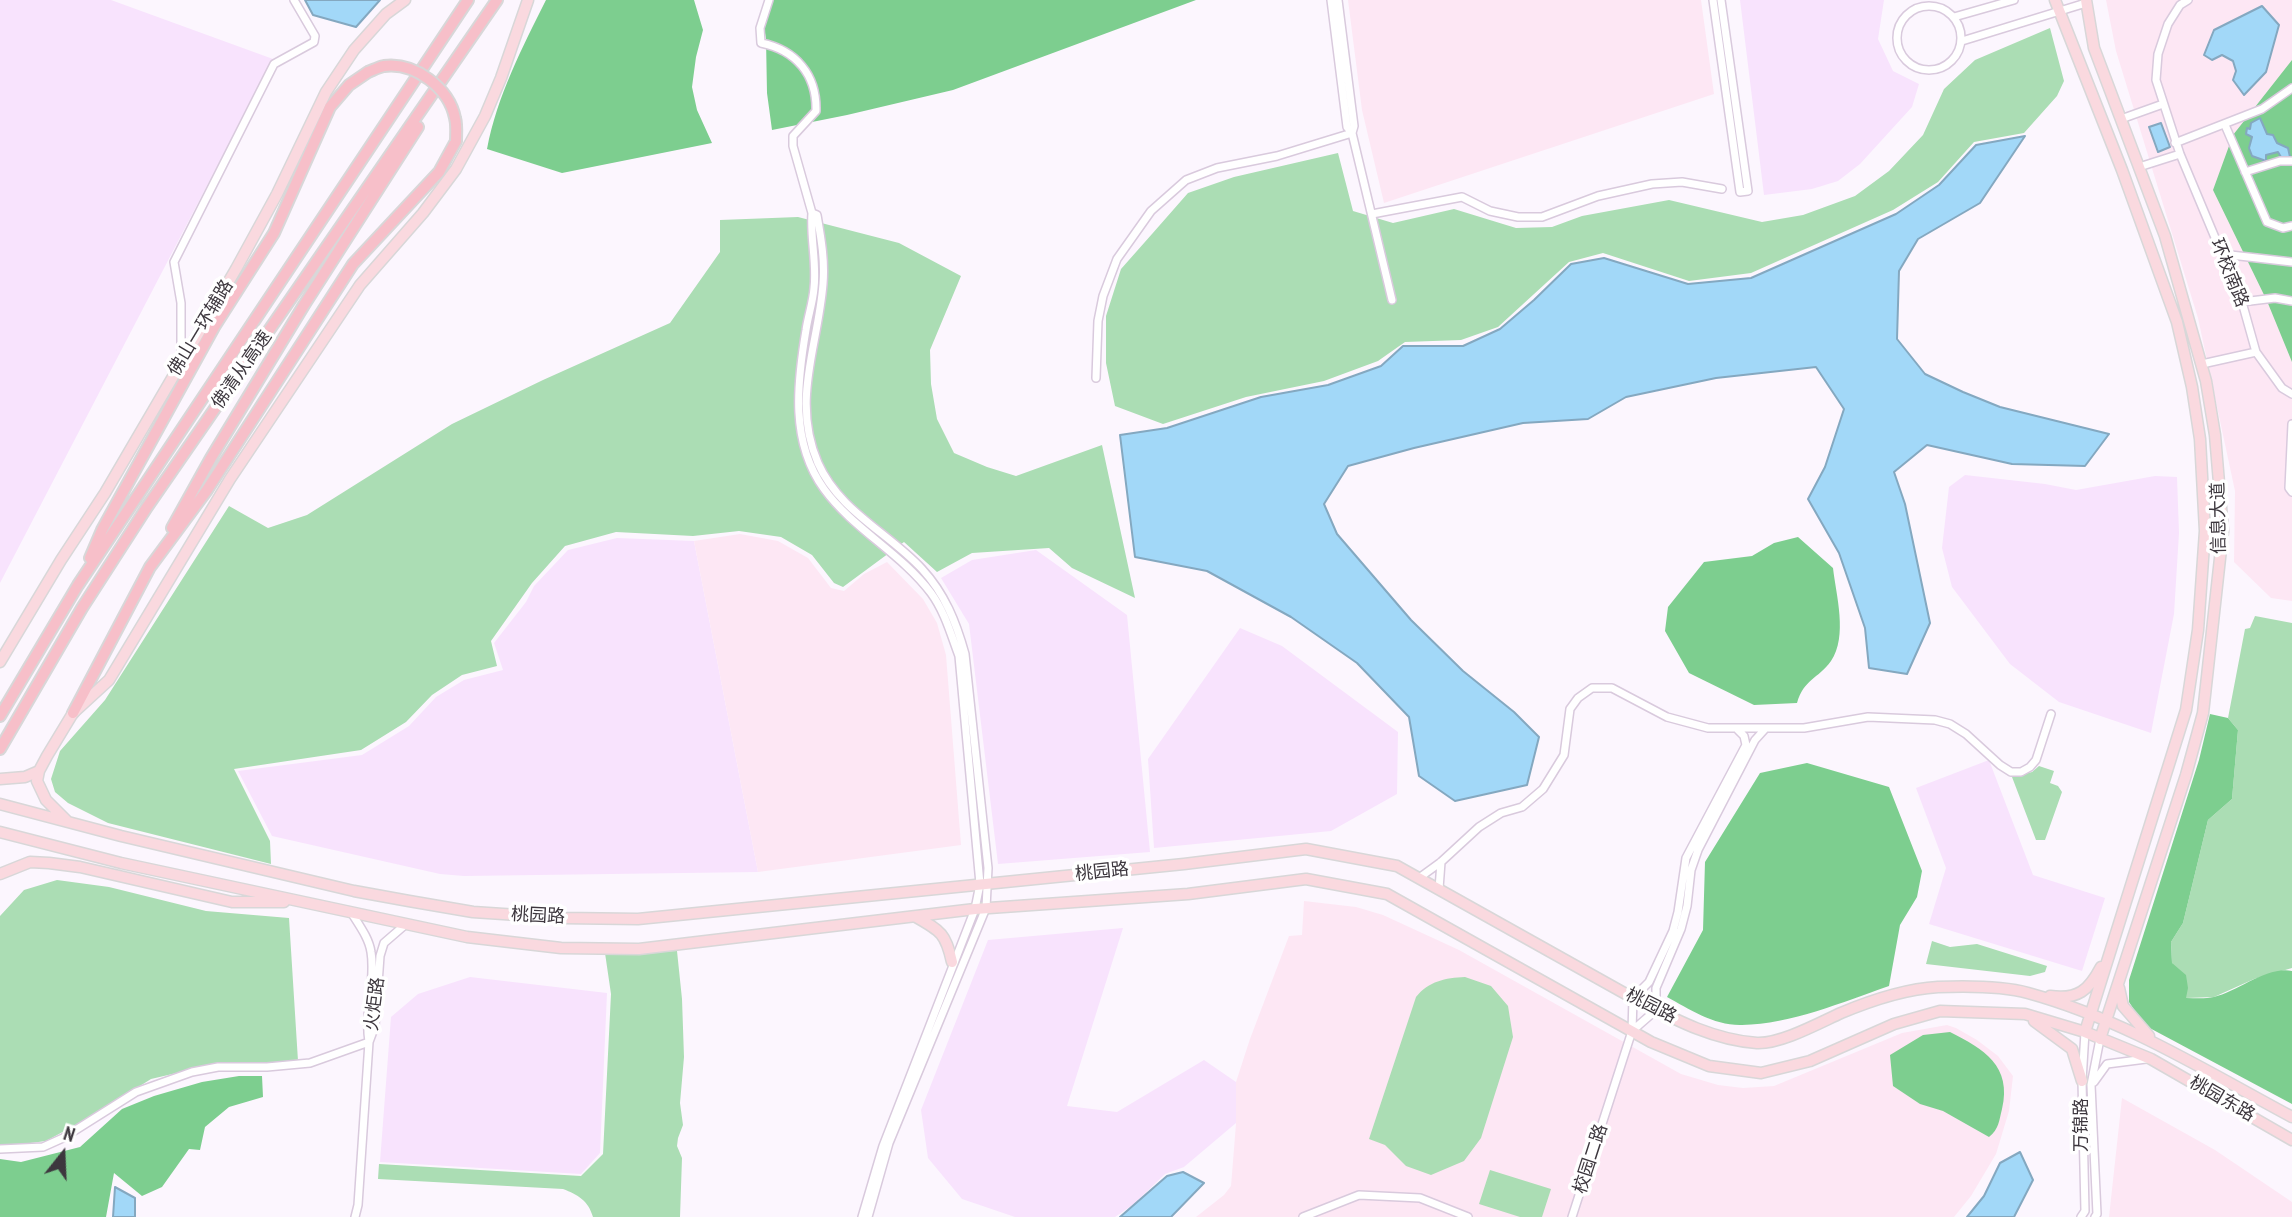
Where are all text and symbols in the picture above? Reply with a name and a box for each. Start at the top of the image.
street label: 环校南路 [2206,236,2252,310]
street label: 佛山一环辅路 [164,276,238,380]
street label: 佛清从高速 [207,327,277,413]
street label: 信息大道 [2208,482,2230,554]
street label: 桃园路 [1074,858,1130,886]
street label: 桃园路 [510,904,566,928]
street label: 火炬路 [361,976,389,1032]
street label: 桃园路 [1622,984,1680,1028]
street label: 桃园东路 [2185,1072,2259,1126]
street label: 万锦路 [2071,1098,2093,1152]
north arrow [28,1119,98,1189]
text: N [61,1121,78,1147]
street label: 校园二路 [1570,1121,1612,1197]

